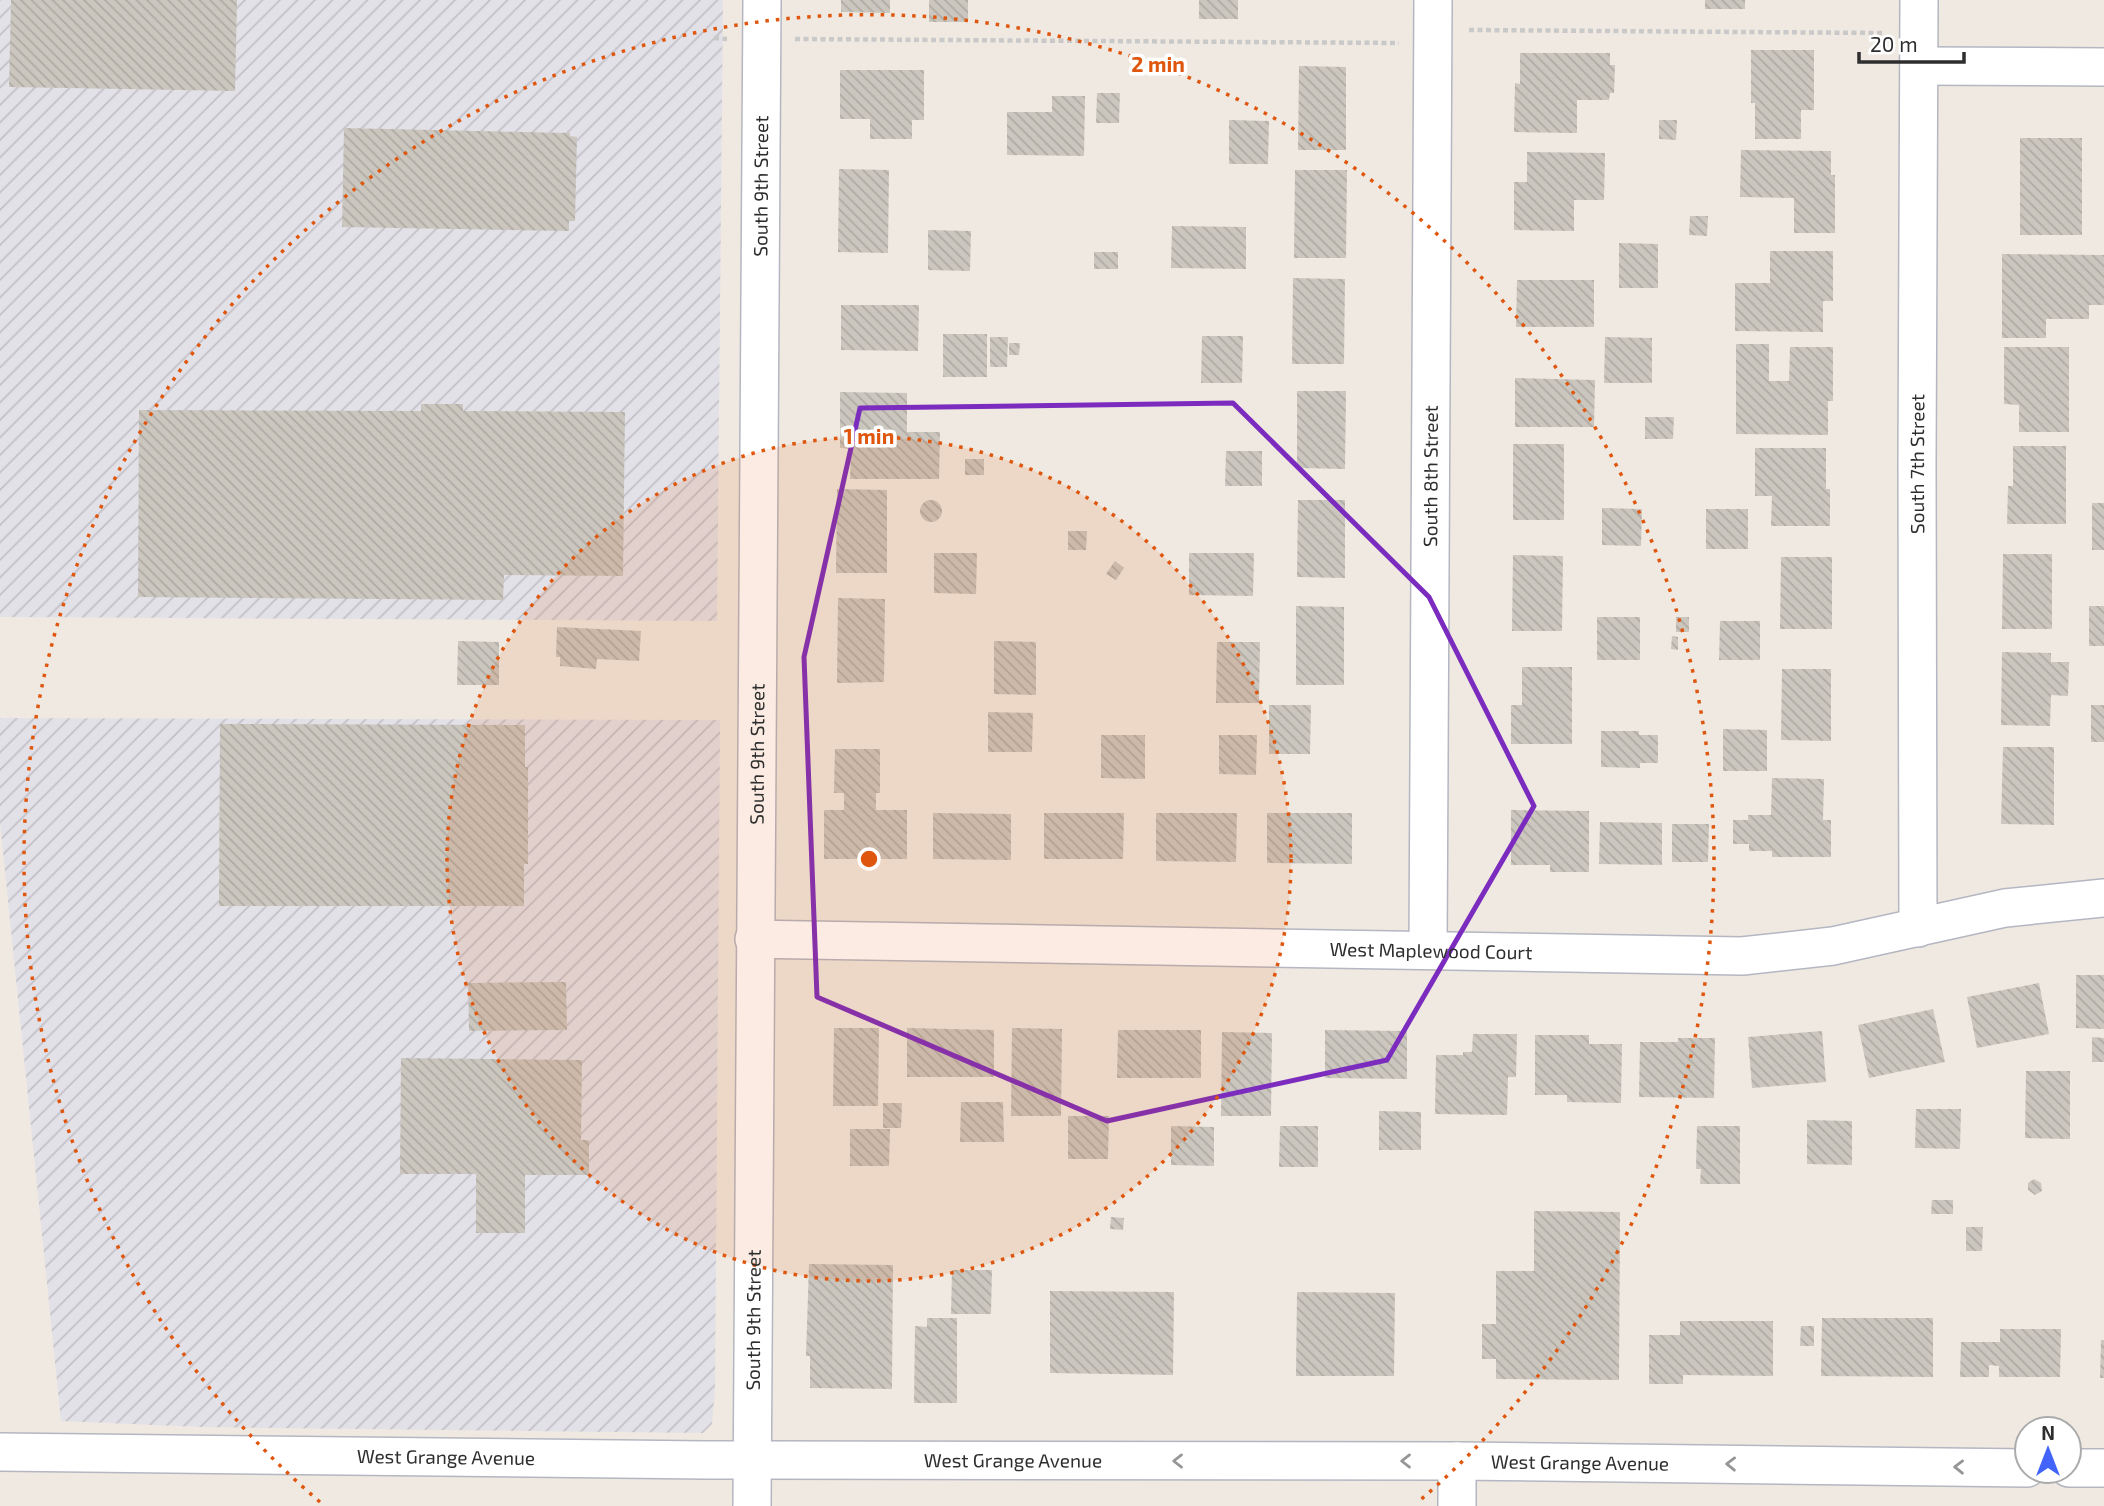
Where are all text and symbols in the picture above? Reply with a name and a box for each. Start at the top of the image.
scale bar [1859,21,1964,65]
text: 20 m [1870,31,1918,56]
text: 2 min [1131,51,1185,76]
street label: South 9th Street [748,115,772,257]
street label: South 7th Street [1905,394,1928,534]
street label: South 8th Street [1418,405,1442,547]
text: 1 min [844,423,894,448]
street label: South 9th Street [745,683,768,825]
centre of rings [857,847,881,871]
street label: West Maplewood Court [1329,937,1532,963]
street label: South 9th Street [741,1249,765,1391]
north arrow [2013,1415,2083,1485]
text: N [2041,1421,2055,1444]
street label: West Grange Avenue [357,1444,535,1469]
street label: West Grange Avenue [924,1448,1102,1472]
street label: West Grange Avenue [1491,1449,1669,1475]
one-way arrow [1173,1453,1183,1469]
one-way arrow [1400,1453,1411,1469]
one-way arrow [1726,1457,1737,1472]
one-way arrow [1953,1459,1964,1475]

